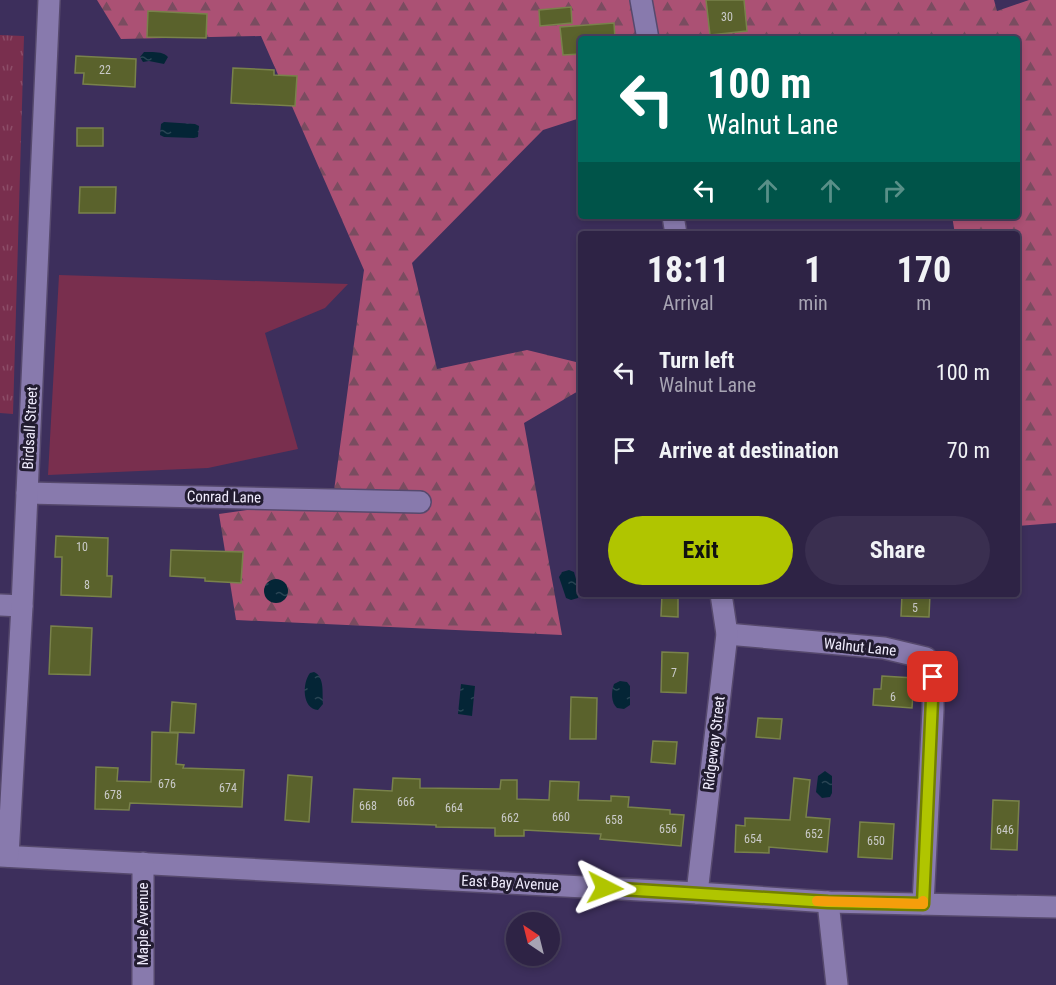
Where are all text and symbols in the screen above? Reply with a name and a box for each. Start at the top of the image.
house number: 30 [721,10,733,24]
text: 100 m [707,59,812,108]
icon: left [608,60,686,138]
house number: 22 [99,63,111,77]
text: Walnut Lane [707,109,838,141]
icon: left [688,174,721,207]
icon: ahead [751,174,784,207]
icon: ahead [814,174,847,207]
icon: right [877,174,910,207]
text: 18:11 [647,249,729,291]
text: 1 [804,249,822,291]
text: 170 [897,249,951,291]
text: Arrival [663,291,714,315]
text: min [798,291,828,315]
text: m [916,291,931,315]
text: Turn left [659,348,734,373]
icon: left [608,356,641,389]
text: 100 m [936,360,990,385]
text: Walnut Lane [659,373,756,397]
street label: Birdsall Street [19,386,41,470]
icon: arrive [608,434,641,467]
text: Arrive at destination [659,438,839,463]
text: 70 m [947,438,990,463]
street label: Conrad Lane [187,487,261,507]
button: Exit [608,516,793,585]
button: Share [805,516,990,585]
house number: 10 [76,540,88,554]
house number: 8 [84,578,90,592]
house number: 5 [912,601,918,615]
street label: Walnut Lane [823,634,897,660]
pin [907,651,958,702]
icon: arrive [916,660,949,693]
house number: 7 [671,666,677,680]
house number: 6 [890,690,896,704]
street label: Ridgeway Street [699,695,729,791]
house number: 676 [158,777,176,791]
house number: 674 [219,781,237,795]
house number: 678 [104,788,122,802]
house number: 666 [397,795,415,809]
house number: 668 [359,799,377,813]
house number: 664 [445,801,463,815]
house number: 660 [552,810,570,824]
house number: 662 [501,811,519,825]
house number: 658 [605,813,623,827]
house number: 656 [659,822,677,836]
house number: 646 [996,823,1014,837]
house number: 652 [805,827,823,841]
house number: 654 [744,832,762,846]
house number: 650 [867,834,885,848]
position arrow [573,856,637,920]
street label: East Bay Avenue [461,871,559,895]
street label: Maple Avenue [134,882,152,966]
north arrow [506,912,560,966]
map controls [506,912,560,966]

